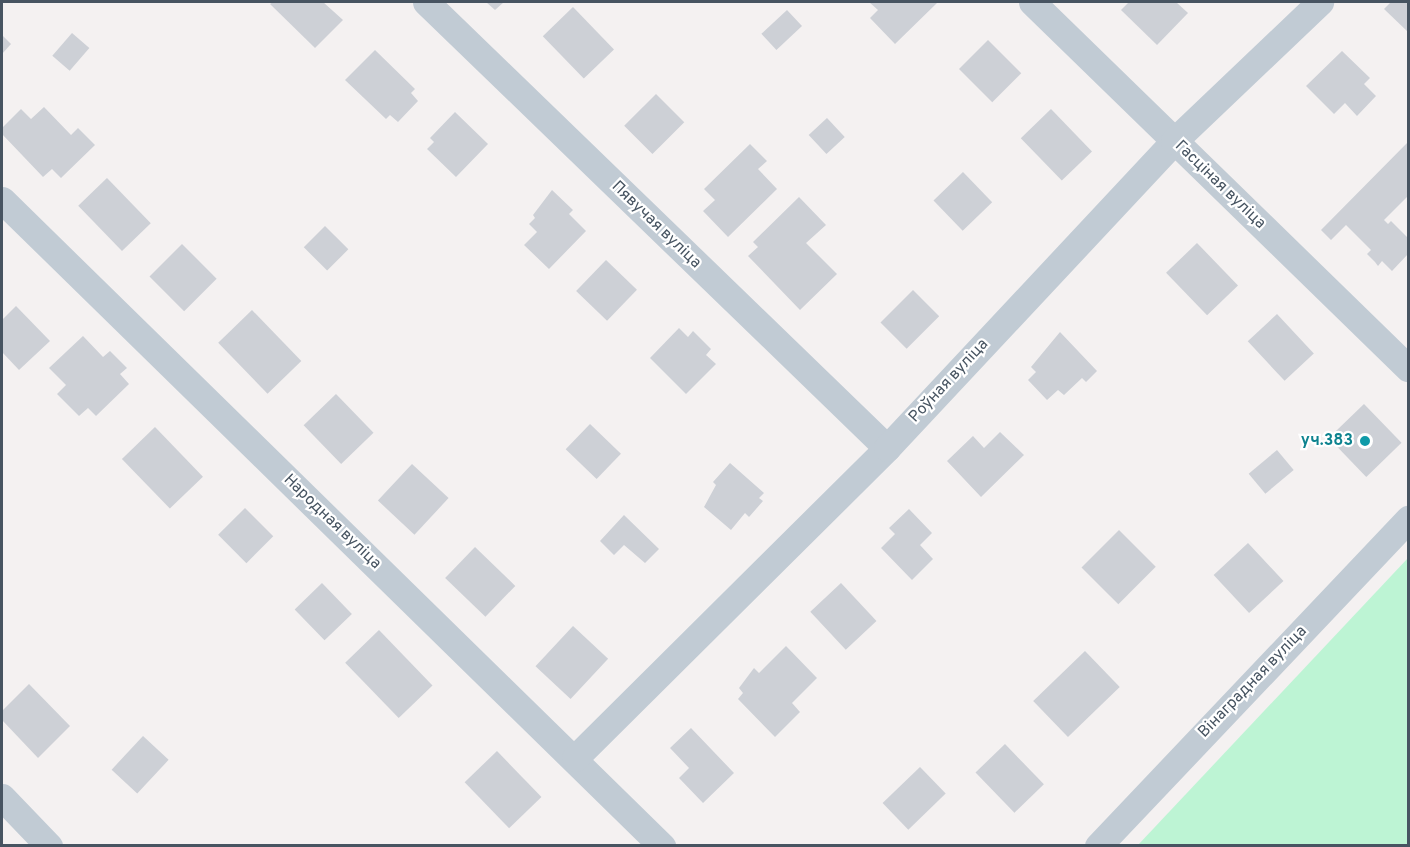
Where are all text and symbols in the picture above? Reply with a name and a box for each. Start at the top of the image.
street label: Гасціная вуліца [1171,137,1269,233]
street label: Пявучая вуліца [607,177,705,273]
street label: Роўная вуліца [905,335,993,427]
place label: уч.383 [1301,431,1353,451]
marker: уч.383 [1358,434,1372,448]
street label: Народная вуліца [279,471,385,573]
street label: Вінаградная вуліца [1195,622,1311,742]

